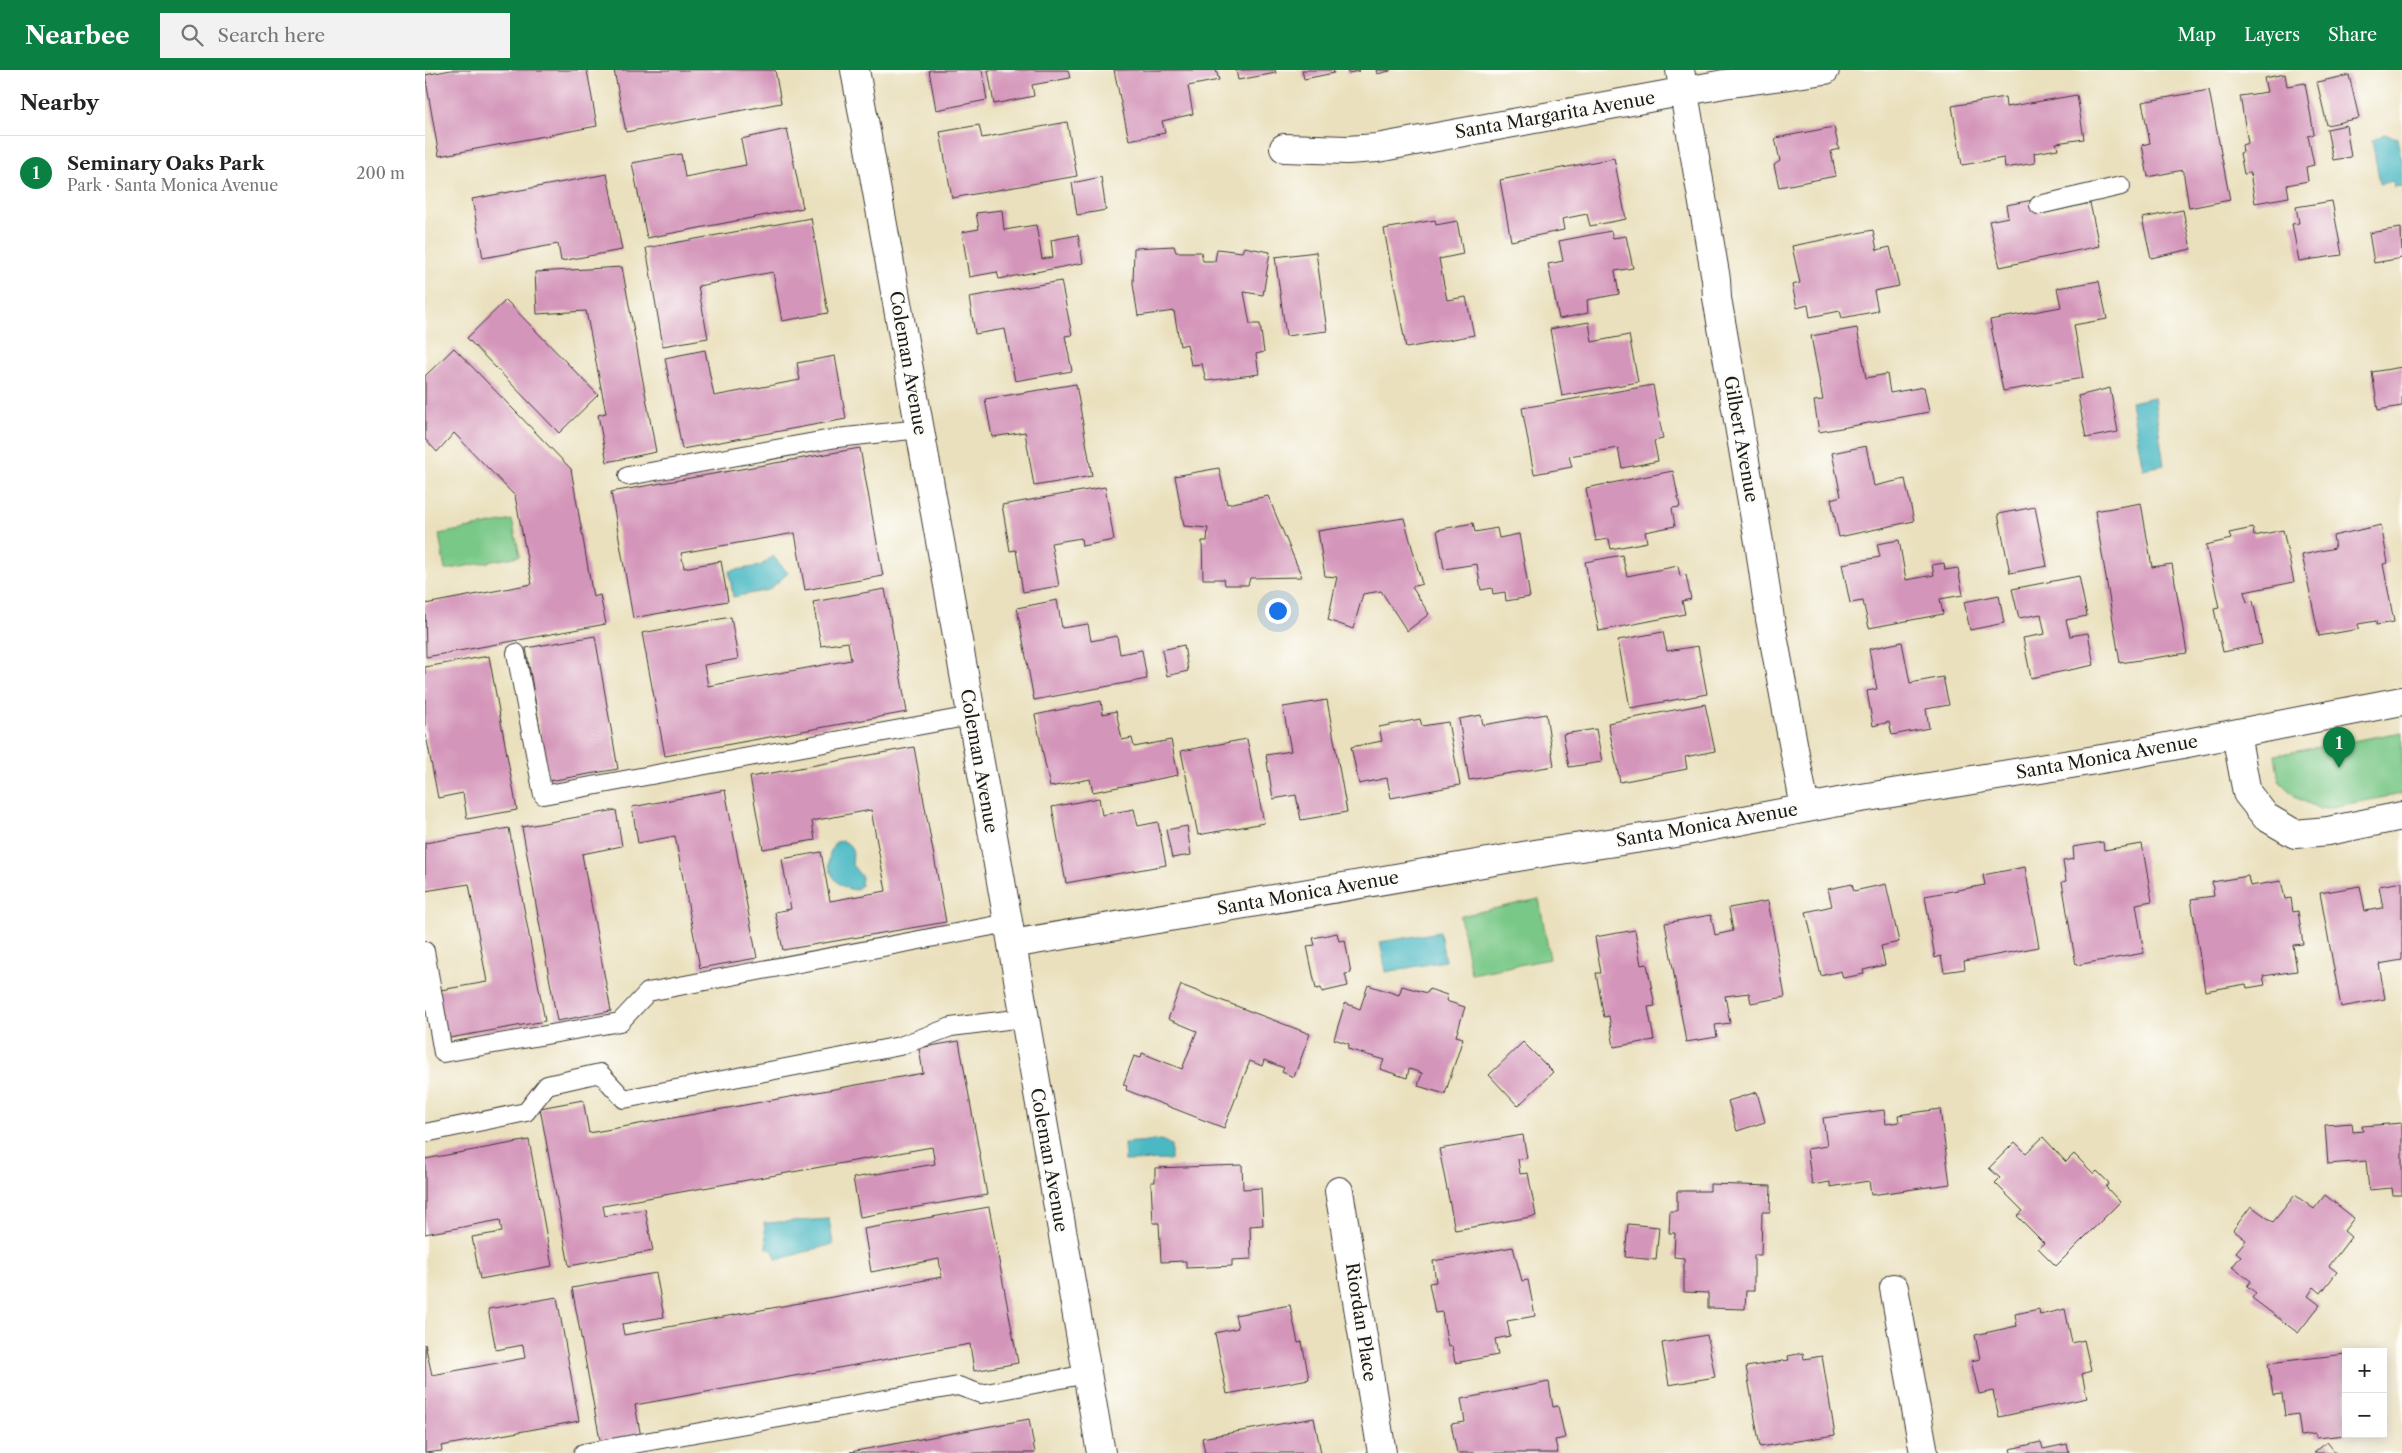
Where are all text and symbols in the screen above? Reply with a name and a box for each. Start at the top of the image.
search box [160,13,510,58]
text: Nearbee [25,21,130,50]
icon: search [178,21,206,49]
text: Search here [218,24,325,47]
text: Map [2178,24,2216,46]
text: Layers [2244,24,2300,46]
text: Share [2328,24,2377,46]
street label: Santa Margarita Avenue [1453,87,1657,143]
text: Nearby [20,90,99,115]
text: Seminary Oaks Park [67,152,264,175]
text: 1 [32,163,40,183]
text: 200 m [356,163,405,183]
text: Park · Santa Monica Avenue [67,175,278,195]
street label: Coleman Avenue [884,289,932,437]
street label: Gilbert Avenue [1719,374,1763,504]
your location [1265,598,1291,624]
street label: Coleman Avenue [955,687,1003,835]
pin: 1 [2323,727,2355,768]
street label: Santa Monica Avenue [2014,730,2200,784]
street label: Santa Monica Avenue [1614,798,1800,852]
street label: Santa Monica Avenue [1215,866,1401,920]
street label: Coleman Avenue [1025,1086,1073,1234]
street label: Riordan Place [1341,1261,1381,1383]
map controls [2342,1348,2387,1438]
button: + [2342,1348,2387,1393]
button: − [2342,1393,2387,1438]

